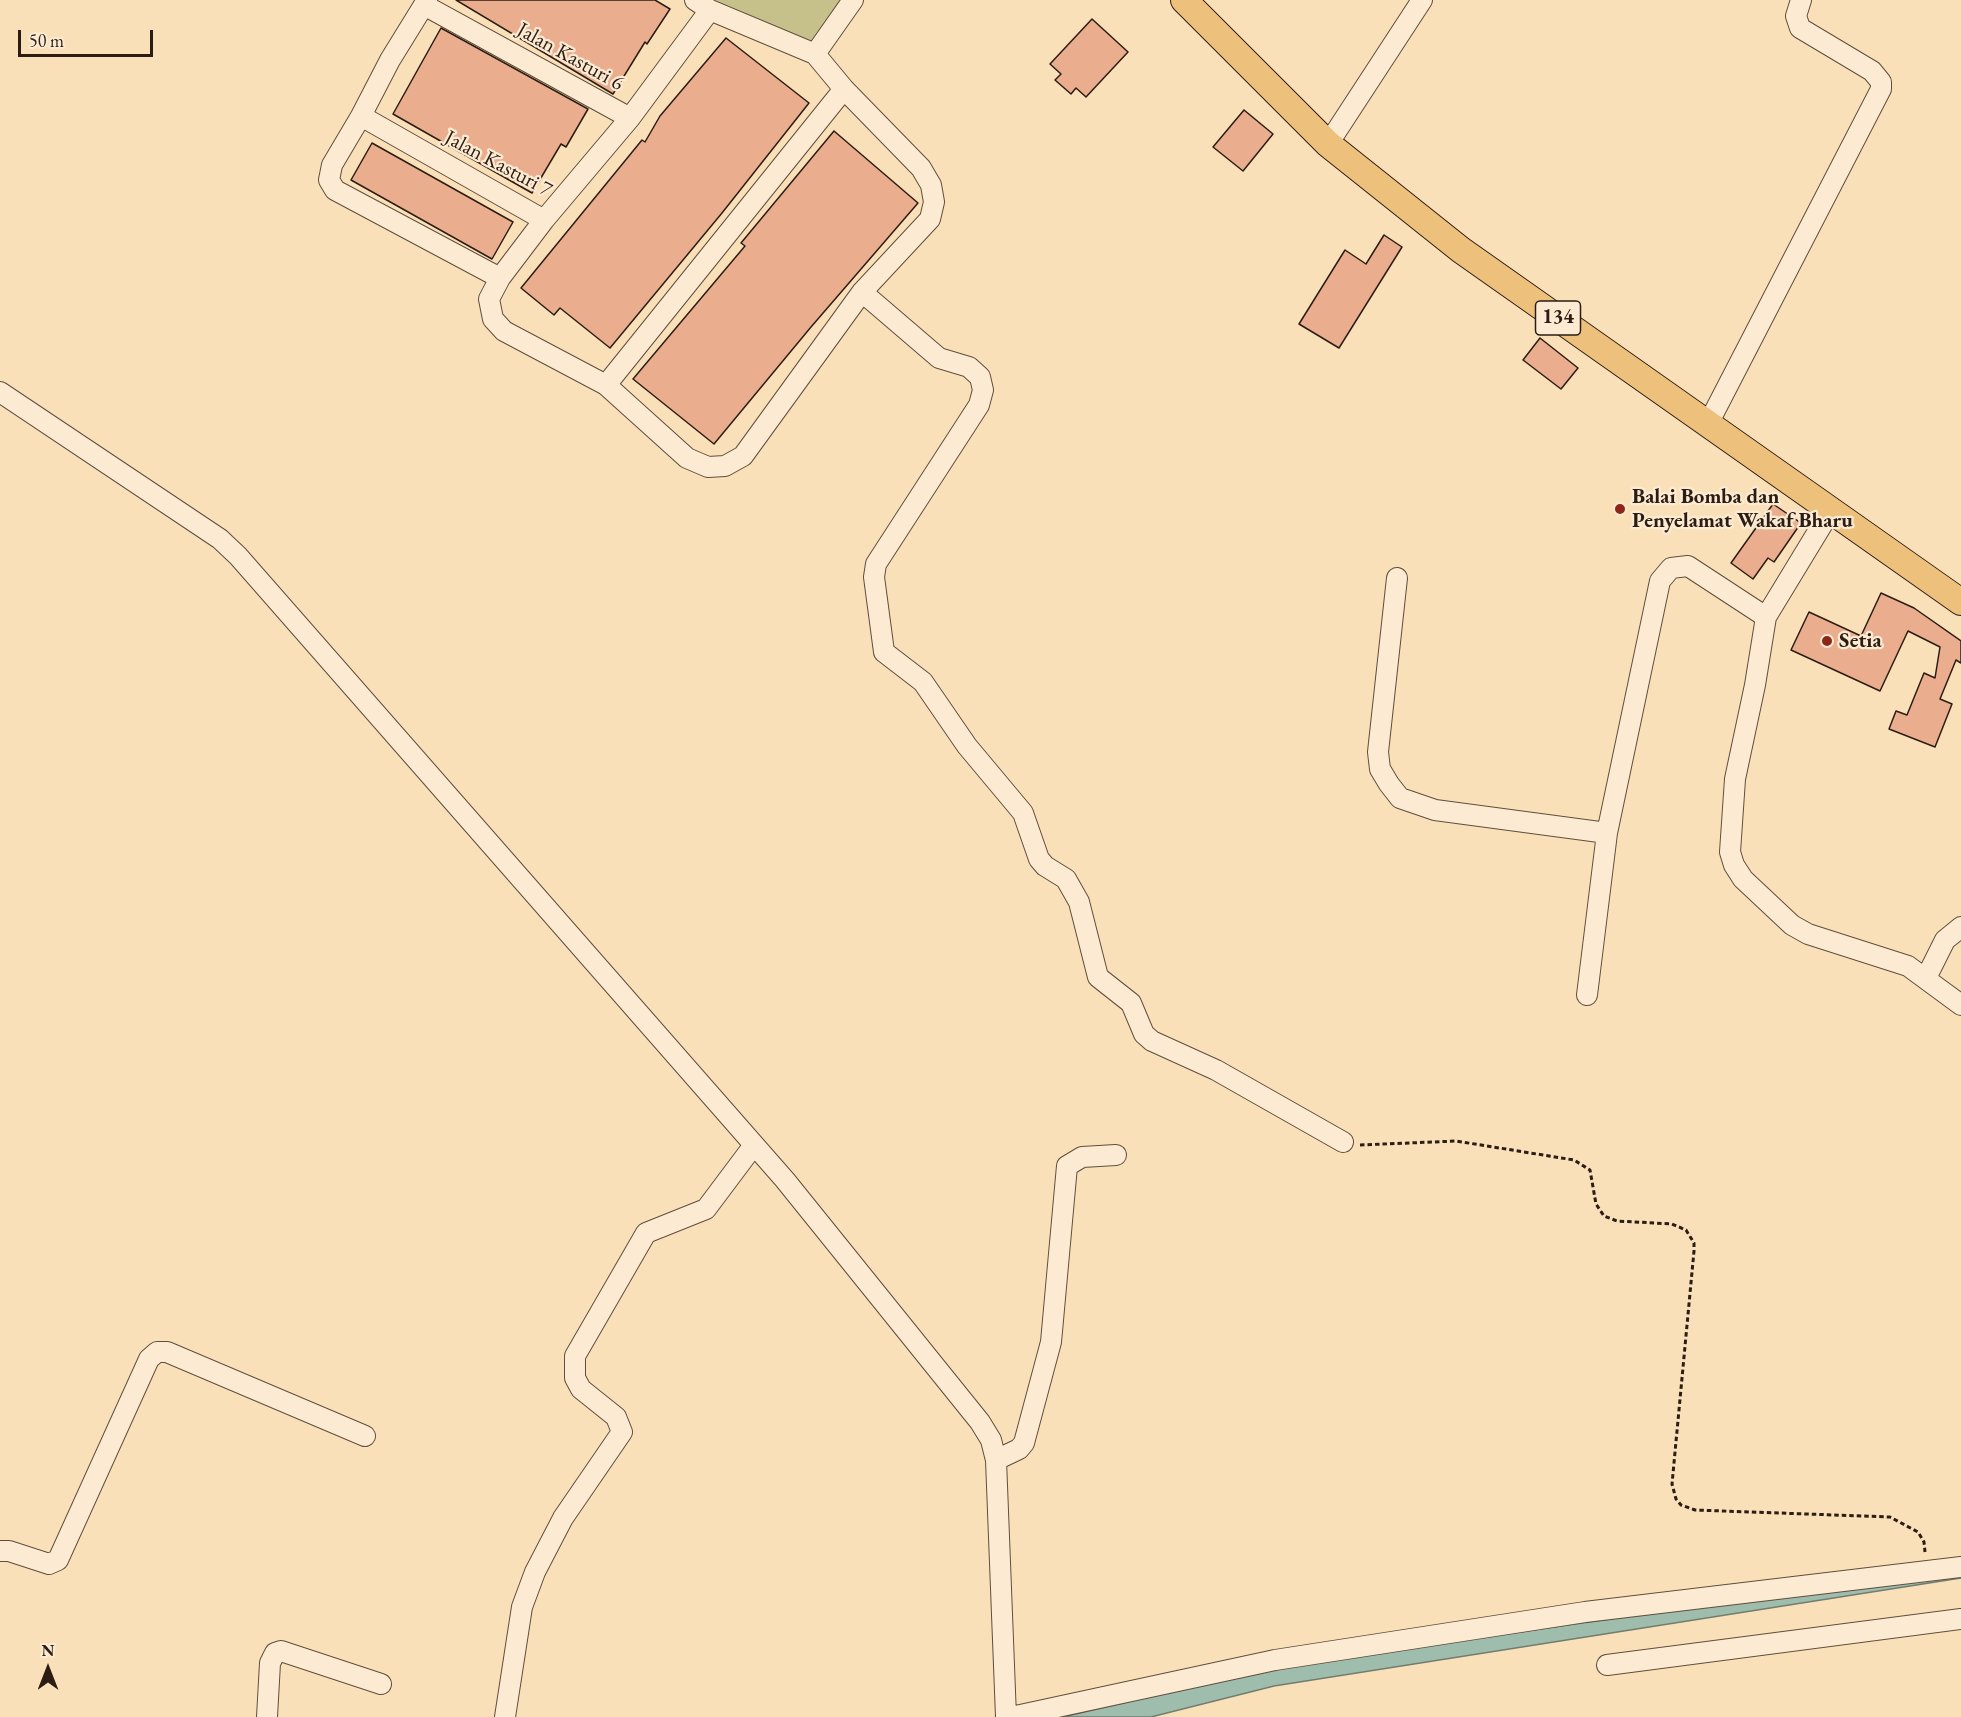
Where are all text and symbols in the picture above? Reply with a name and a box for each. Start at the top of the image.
street label: Jalan Kasturi 6 [512,17,628,97]
scale bar [21,18,156,56]
text: 50 m [29,29,64,52]
street label: Jalan Kasturi 7 [440,125,556,203]
road number: 134 [1536,301,1580,335]
place label: Balai Bomba dan Penyelamat Wakaf Bharu [1632,484,1853,534]
marker: Balai Bomba dan Penyelamat Wakaf Bharu [1613,502,1627,516]
place label: Setia [1839,628,1882,654]
marker: Setia [1820,634,1834,648]
north arrow [18,1639,78,1699]
text: N [42,1640,54,1661]

